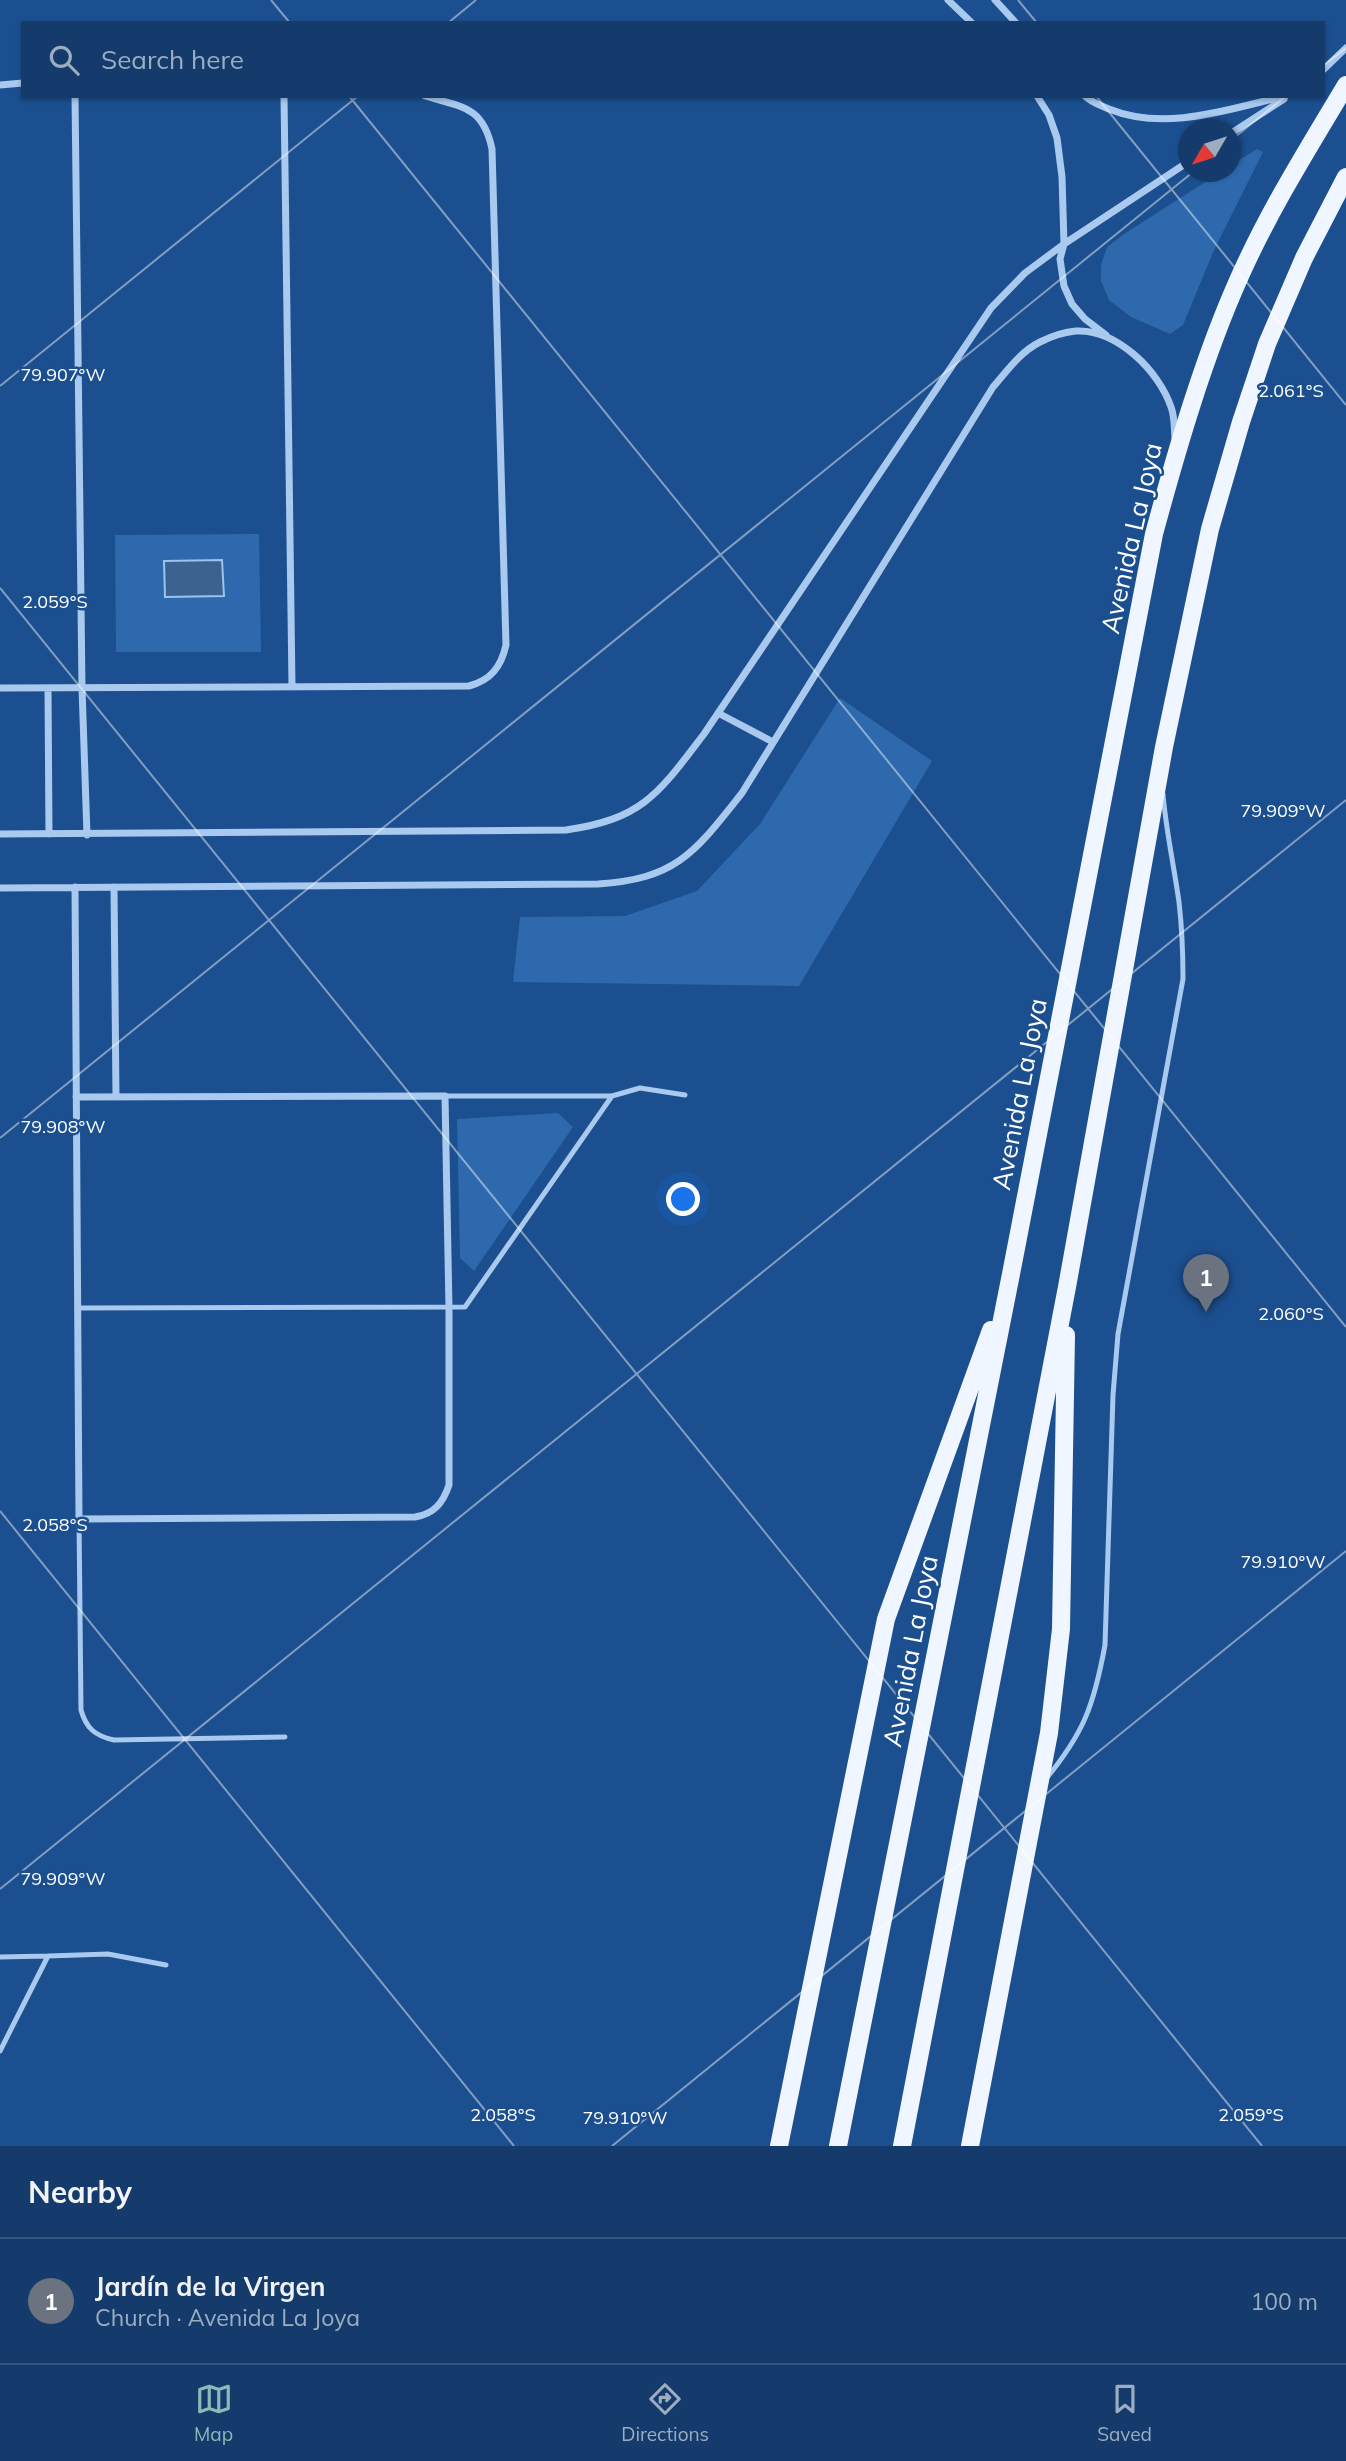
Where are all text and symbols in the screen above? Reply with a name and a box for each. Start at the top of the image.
search box [21,21,1325,98]
icon: search [45,41,83,79]
text: Search here [101,43,244,76]
north arrow [1178,119,1241,182]
text: 79.907°W [20,363,106,386]
text: 2.061°S [1258,379,1324,402]
street label: Avenida La Joya [1093,440,1169,636]
text: 2.059°S [22,590,88,613]
text: 79.909°W [1240,799,1326,822]
street label: Avenida La Joya [984,995,1054,1193]
text: 79.908°W [20,1115,106,1138]
your location [666,1182,700,1216]
pin: 1 [1183,1254,1229,1312]
text: 2.060°S [1258,1302,1324,1325]
text: 2.058°S [22,1513,88,1536]
text: 79.910°W [1240,1550,1326,1573]
street label: Avenida La Joya [875,1552,945,1750]
text: 79.909°W [20,1867,106,1890]
text: 2.058°S [470,2103,536,2126]
text: 2.059°S [1218,2103,1284,2126]
text: 79.910°W [582,2106,668,2129]
text: Nearby [28,2173,132,2211]
text: Jardín de la Virgen [95,2270,325,2303]
text: 1 [44,2287,58,2316]
text: 100 m [1250,2287,1318,2316]
text: Church · Avenida La Joya [95,2303,360,2332]
tab: Map [194,2380,233,2446]
tab: Directions [621,2380,709,2446]
tab: Saved [1097,2380,1152,2446]

